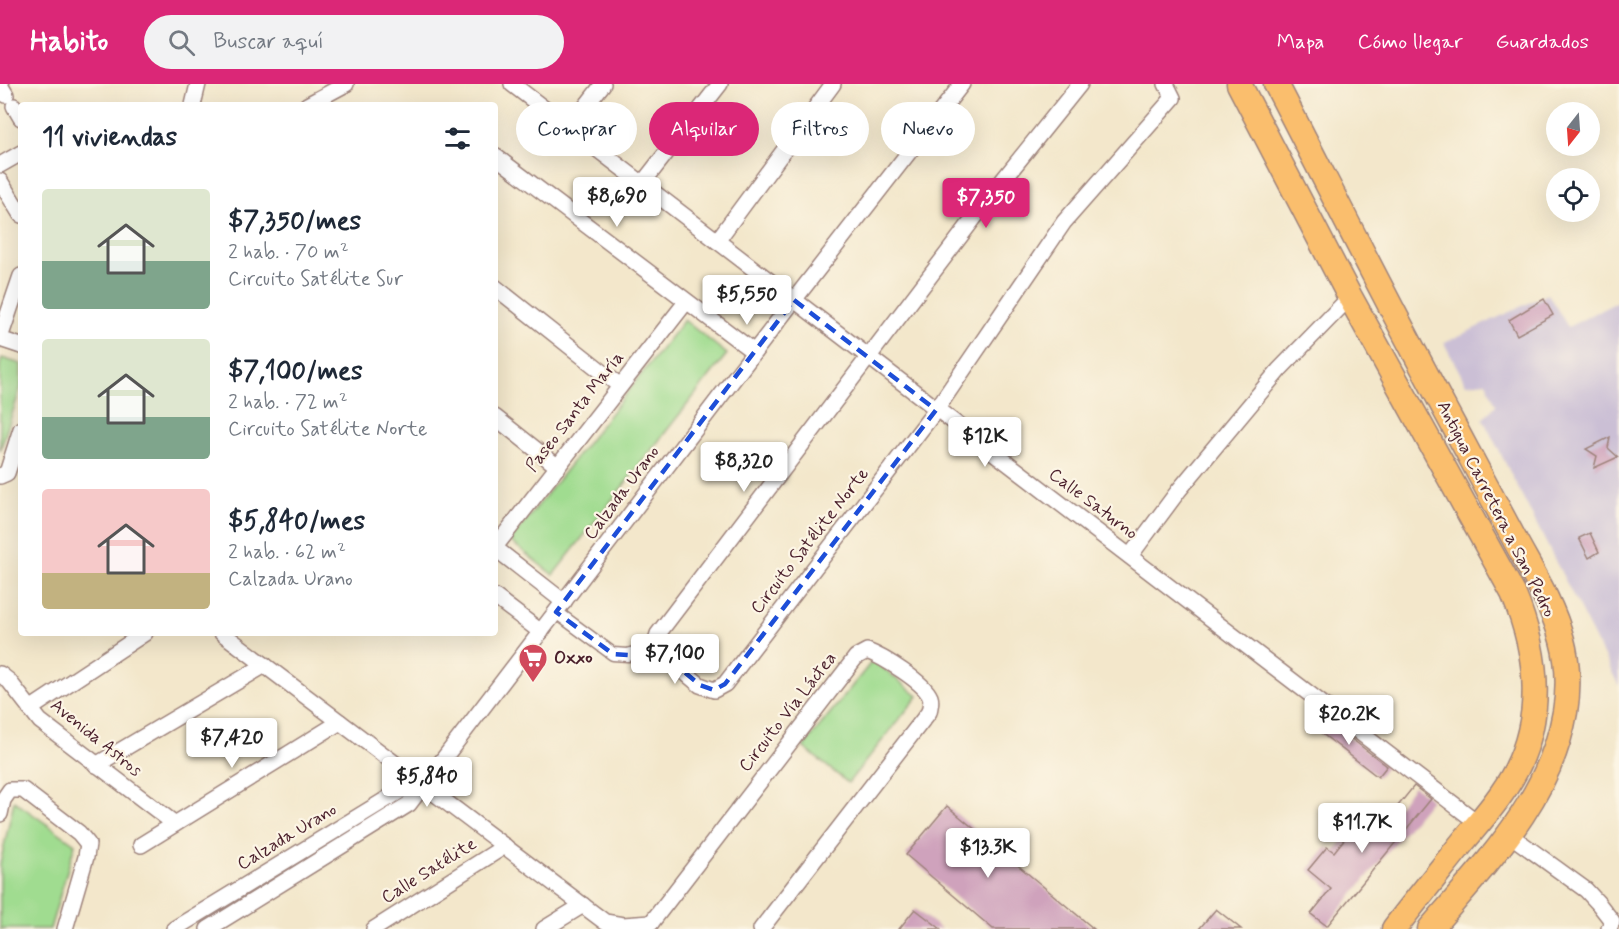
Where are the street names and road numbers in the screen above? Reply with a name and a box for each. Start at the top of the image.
street label: Paseo Santa María [520,347,630,477]
street label: Antigua Carretera a San Pedro [1431,397,1561,621]
street label: Calzada Urano [579,441,665,545]
street label: Circuito Satélite Norte [745,463,875,619]
street label: Calle Saturno [1043,463,1143,545]
street label: Circuito Vía Láctea [734,647,842,777]
street label: Avenida Astros [45,694,147,782]
street label: Calzada Urano [233,798,341,876]
street label: Calle Satélite [377,832,481,910]

